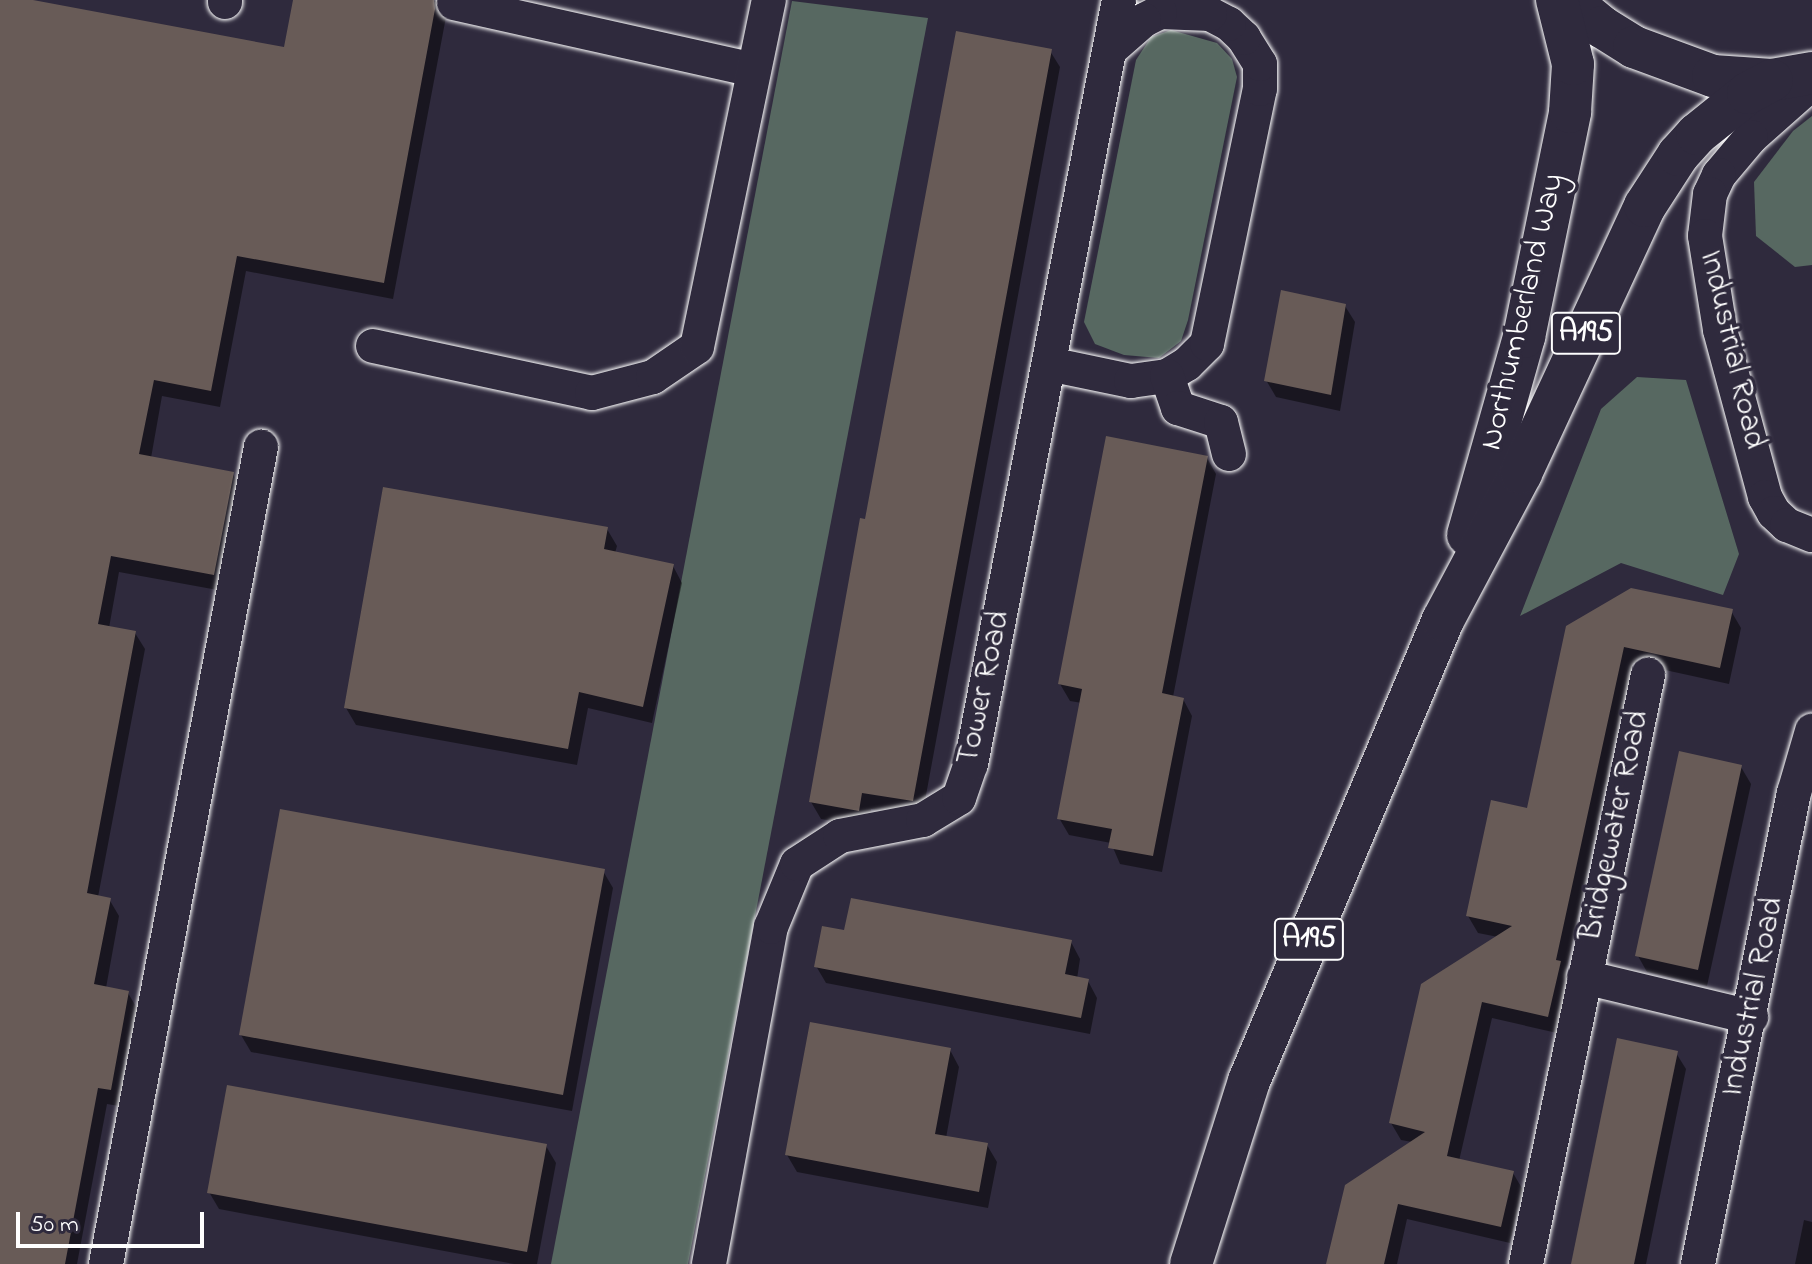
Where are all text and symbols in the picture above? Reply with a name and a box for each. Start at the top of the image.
street label: Northumberland Way [1474,170,1574,454]
street label: Industrial Road [1690,247,1772,453]
road number: A195 [1550,307,1622,359]
street label: Tower Road [950,607,1020,769]
street label: Bridgewater Road [1573,707,1659,945]
street label: Industrial Road [1714,894,1794,1100]
road number: A195 [1273,913,1345,965]
scale bar [20,1196,208,1246]
text: 50 m [30,1208,79,1243]

